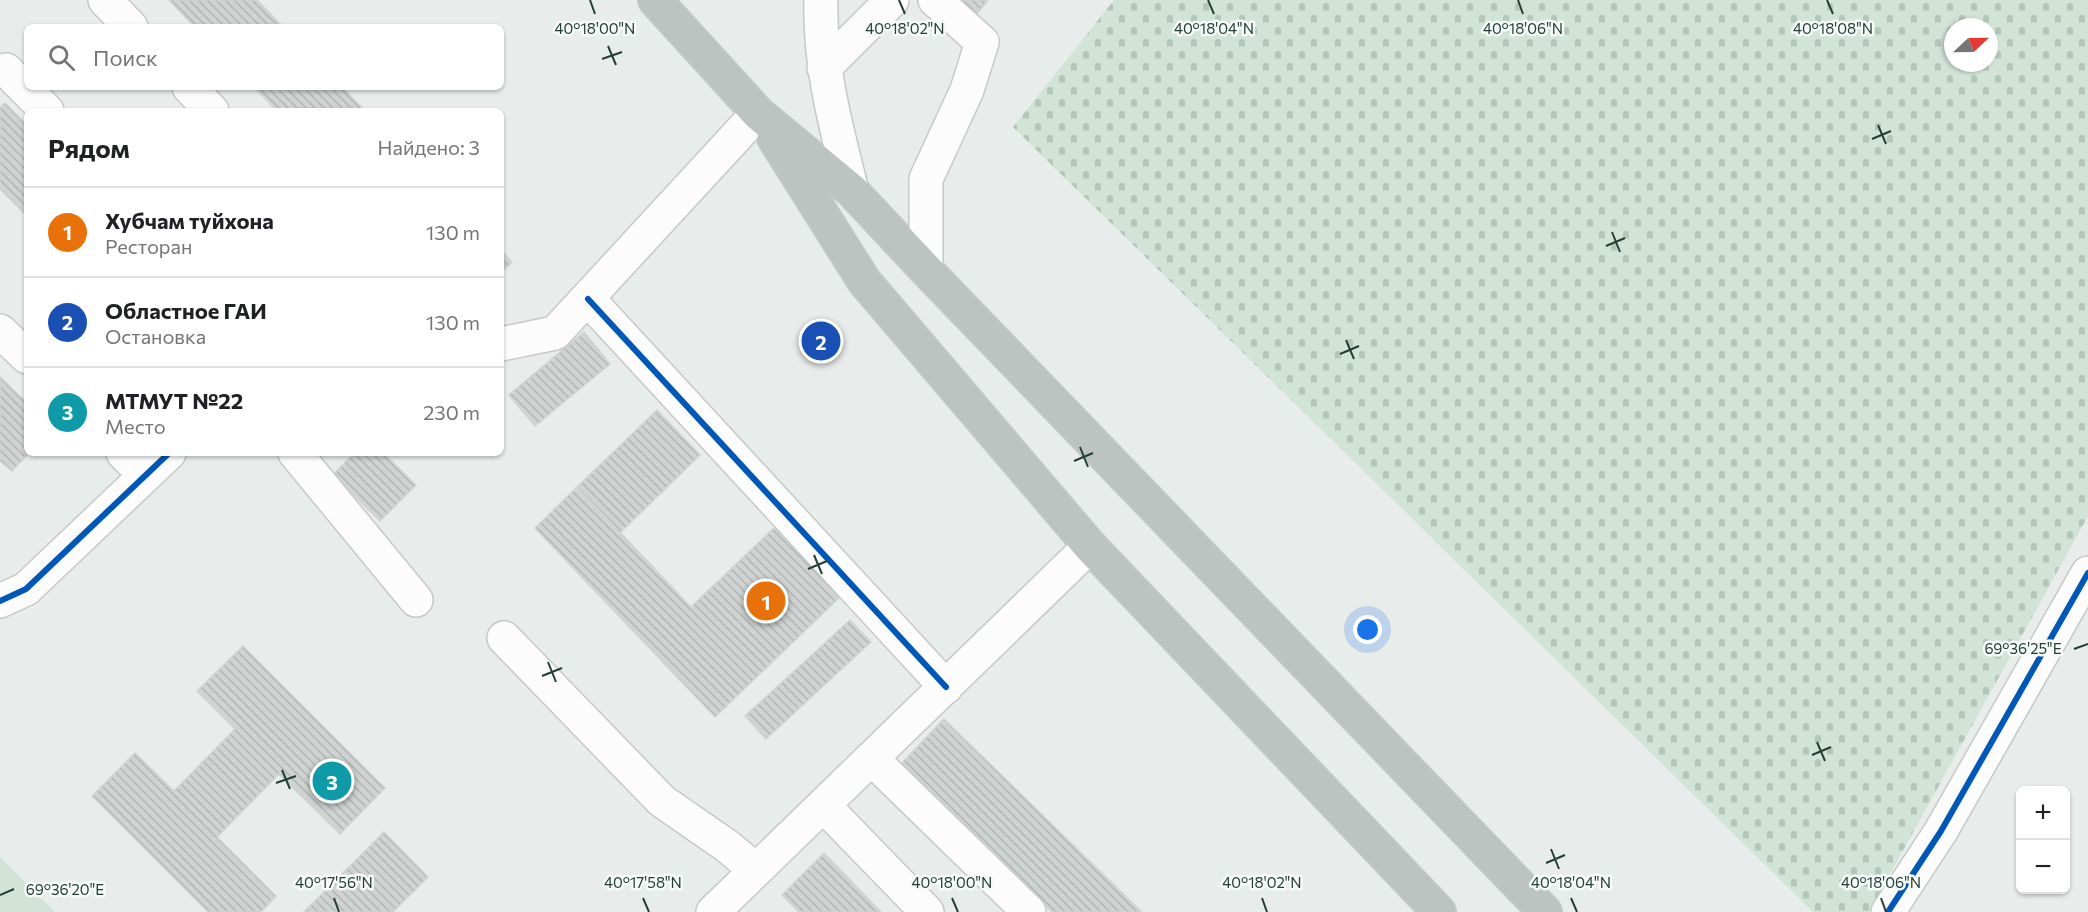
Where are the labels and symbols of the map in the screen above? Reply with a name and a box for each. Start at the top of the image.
north arrow [1944,18,1998,72]
text: 40°18'00"N [555,19,635,37]
text: 40°18'02"N [865,19,945,37]
text: 40°18'04"N [1174,19,1254,37]
text: 40°18'06"N [1483,19,1563,37]
text: 40°18'08"N [1793,19,1873,37]
pin: 2 [802,318,840,364]
pin: 1 [746,578,786,624]
your location [1353,615,1382,644]
text: 69°36'25"E [1984,639,2062,657]
pin: 3 [312,758,352,804]
text: 40°17'56"N [295,873,373,891]
text: 40°17'58"N [604,873,682,891]
text: 40°18'00"N [912,873,992,891]
text: 40°18'02"N [1222,873,1302,891]
text: 40°18'04"N [1531,873,1611,891]
text: 40°18'06"N [1841,873,1921,891]
text: 69°36'20"E [26,880,104,898]

